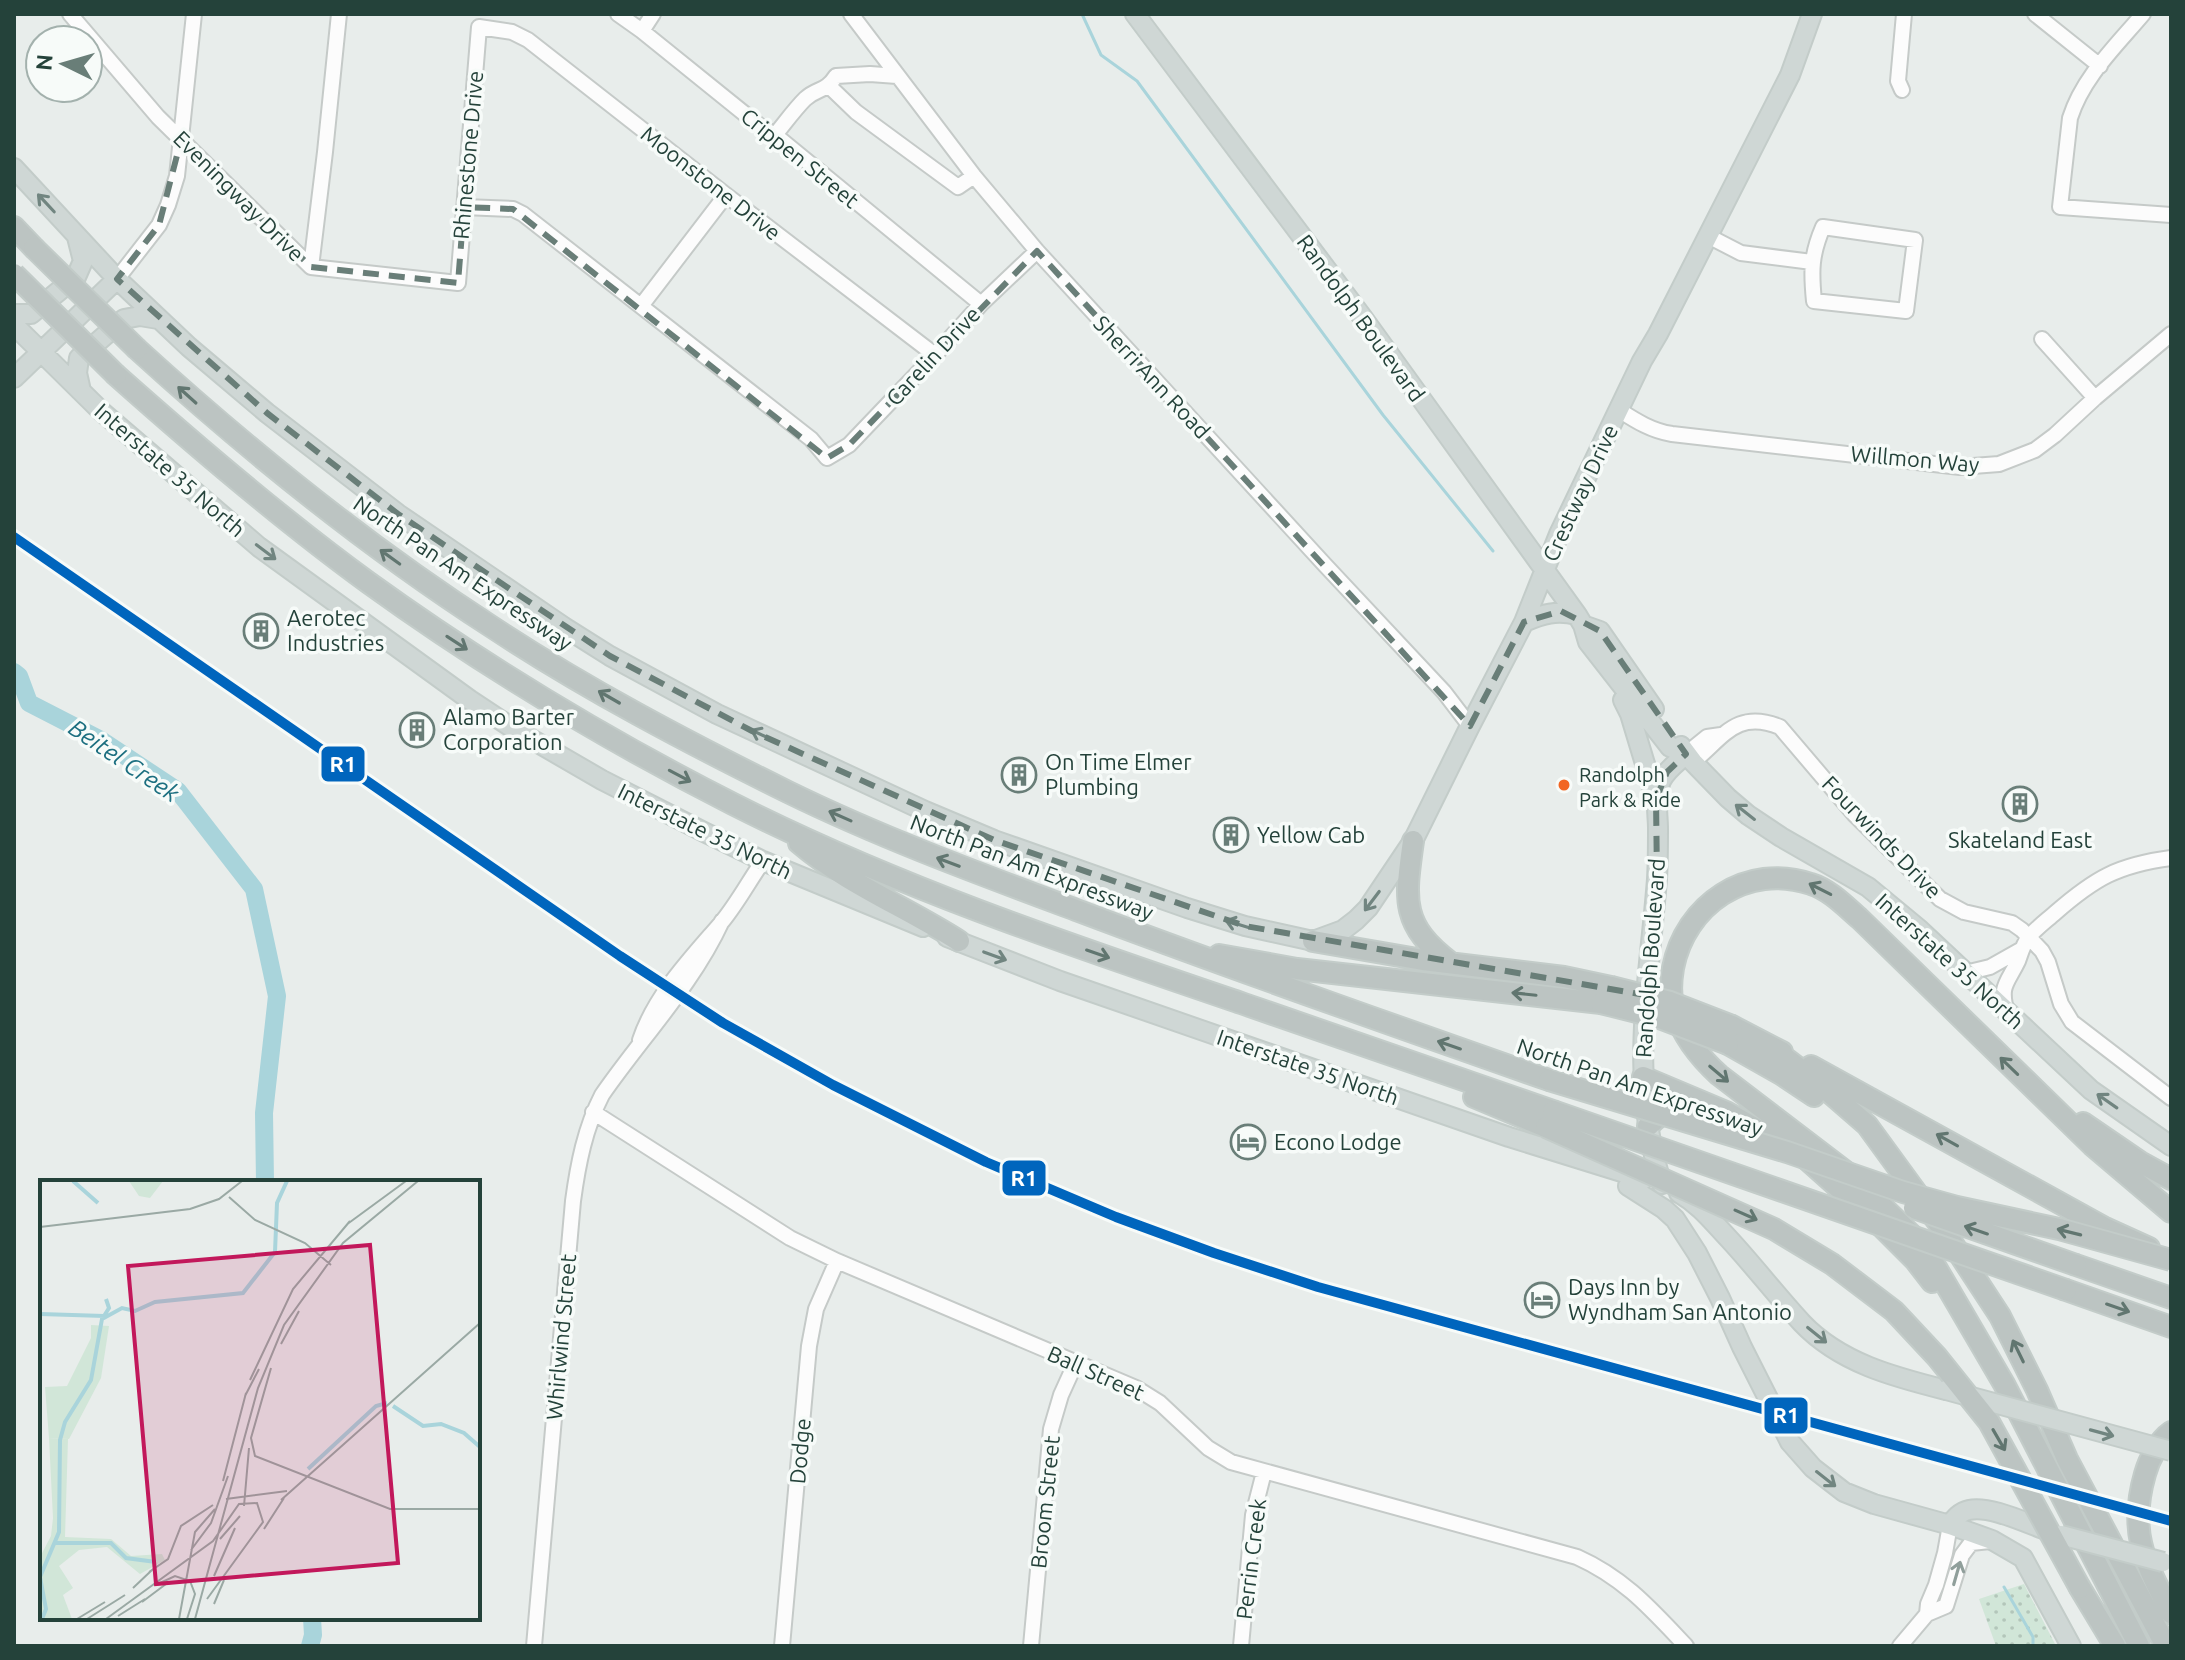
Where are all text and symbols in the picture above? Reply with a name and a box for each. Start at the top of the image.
north arrow [24,24,104,104]
text: N [30,53,57,71]
street label: Rhinestone Drive [448,70,487,240]
street label: Crippen Street [736,103,864,213]
street label: Moonstone Drive [637,120,786,245]
street label: Eveningway Drive [169,125,310,266]
one-way arrow [38,193,56,213]
street label: Randolph Boulevard [1293,229,1430,406]
street label: Carelin Drive [881,301,985,410]
street label: Sherri Ann Road [1089,310,1216,443]
one-way arrow [177,385,197,404]
street label: Interstate 35 North [90,398,250,542]
street label: Crestway Drive [1537,420,1622,565]
street label: Willmon Way [1850,440,1981,477]
street label: North Pan Am Expressway [349,490,578,655]
one-way arrow [255,544,276,561]
one-way arrow [379,549,401,565]
place label: Aerotec Industries [287,605,384,655]
building icon: Aerotec Industries [242,612,280,650]
one-way arrow [445,635,468,651]
one-way arrow [598,688,621,704]
place label: Alamo Barter Corporation [443,704,575,754]
building icon: Alamo Barter Corporation [398,711,436,749]
water label: Beitel Creek [64,714,185,808]
one-way arrow [750,727,774,742]
line badge: R1 [320,745,366,783]
place label: On Time Elmer Plumbing [1045,749,1192,799]
text: R1 [330,751,356,776]
building icon: On Time Elmer Plumbing [1000,756,1038,794]
place label: Randolph Park & Ride [1579,763,1681,811]
one-way arrow [668,768,692,784]
street label: Fourwinds Drive [1818,770,1947,903]
marker: Randolph Park & Ride [1556,777,1572,793]
street label: Interstate 35 North [614,778,796,884]
building icon: Skateland East [2001,785,2039,823]
one-way arrow [1735,803,1756,820]
one-way arrow [828,807,853,822]
street label: North Pan Am Expressway [907,809,1158,925]
building icon: Yellow Cab [1212,816,1250,854]
place label: Yellow Cab [1257,822,1365,847]
place label: Skateland East [1948,827,2092,852]
one-way arrow [936,854,961,868]
street label: Randolph Boulevard [1630,857,1669,1059]
one-way arrow [1809,881,1832,897]
street label: Interstate 35 North [1871,888,2029,1034]
one-way arrow [1364,890,1381,911]
one-way arrow [1225,916,1251,931]
one-way arrow [1086,948,1111,963]
one-way arrow [982,949,1007,964]
one-way arrow [1511,986,1538,1001]
street label: Interstate 35 North [1214,1024,1402,1109]
street label: North Pan Am Expressway [1514,1033,1767,1141]
one-way arrow [1437,1037,1462,1052]
one-way arrow [2000,1058,2020,1076]
one-way arrow [1708,1065,1729,1083]
one-way arrow [2097,1093,2119,1109]
hotel icon: Econo Lodge [1229,1123,1267,1161]
place label: Econo Lodge [1274,1129,1402,1154]
one-way arrow [1936,1132,1959,1148]
line badge: R1 [1001,1159,1047,1197]
text: R1 [1011,1165,1037,1190]
inset map [40,1180,480,1620]
one-way arrow [1733,1209,1757,1224]
one-way arrow [1964,1221,1989,1236]
one-way arrow [2056,1223,2082,1238]
street label: Whirlwind Street [541,1253,580,1421]
place label: Days Inn by Wyndham San Antonio [1568,1274,1792,1324]
hotel icon: Days Inn by Wyndham San Antonio [1523,1281,1561,1319]
one-way arrow [2106,1302,2131,1317]
one-way arrow [1806,1327,1827,1344]
street label: Ball Street [1044,1340,1149,1405]
one-way arrow [2009,1340,2025,1364]
line badge: R1 [1763,1396,1809,1435]
text: R1 [1773,1402,1799,1427]
street label: Dodge [784,1417,815,1485]
one-way arrow [2089,1426,2115,1441]
one-way arrow [1991,1428,2007,1451]
street label: Broom Street [1025,1434,1064,1570]
one-way arrow [1815,1470,1836,1487]
street label: Perrin Creek [1231,1497,1270,1621]
one-way arrow [1950,1561,1965,1587]

